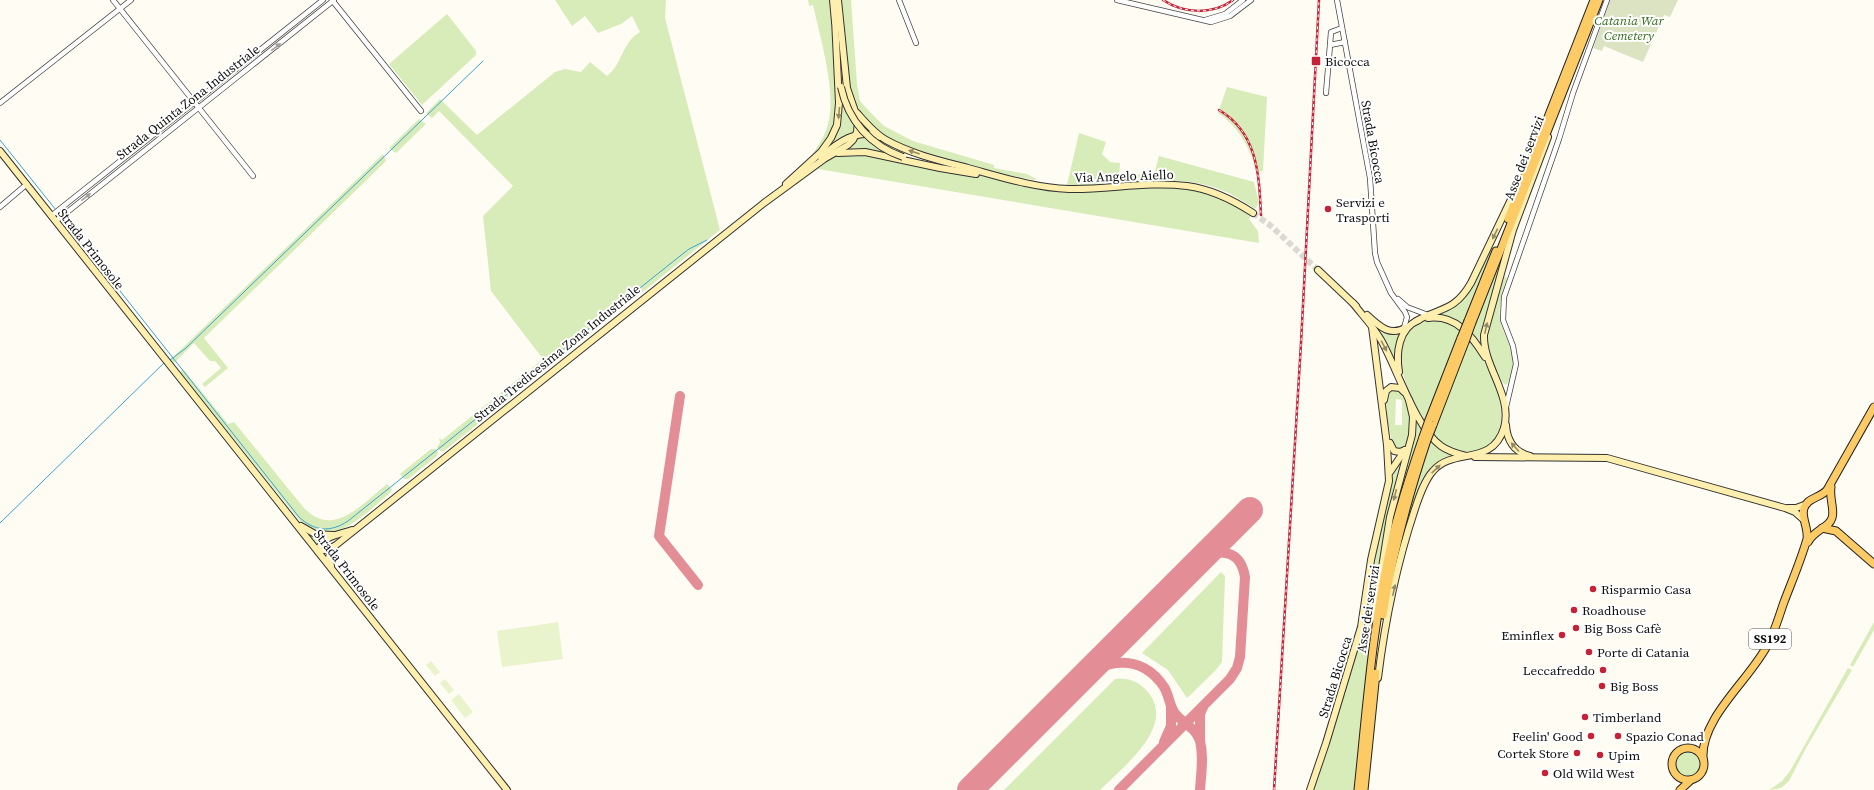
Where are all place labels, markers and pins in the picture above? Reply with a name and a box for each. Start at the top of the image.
place label: Bicocca [1325,53,1370,70]
marker: Bicocca [1310,55,1322,67]
place label: Servizi e Trasporti [1336,194,1390,226]
marker: Servizi e Trasporti [1323,204,1333,214]
place label: Risparmio Casa [1601,581,1692,598]
marker: Risparmio Casa [1588,584,1598,594]
place label: Roadhouse [1582,602,1646,619]
marker: Roadhouse [1569,605,1579,615]
place label: Big Boss Cafè [1584,620,1662,637]
marker: Big Boss Cafè [1571,623,1581,633]
place label: Eminflex [1501,627,1554,644]
marker: Eminflex [1557,630,1567,640]
place label: Porte di Catania [1597,644,1690,661]
marker: Porte di Catania [1584,647,1594,657]
place label: Leccafreddo [1523,662,1595,679]
marker: Leccafreddo [1598,665,1608,675]
place label: Big Boss [1610,678,1659,695]
marker: Big Boss [1597,681,1607,691]
place label: Timberland [1593,709,1662,726]
marker: Timberland [1580,712,1590,722]
place label: Feelin' Good [1512,728,1584,745]
place label: Spazio Conad [1626,728,1705,745]
marker: Feelin' Good [1586,731,1596,741]
marker: Spazio Conad [1613,731,1623,741]
place label: Cortek Store [1497,745,1569,762]
place label: Upim [1608,747,1640,764]
marker: Cortek Store [1572,748,1582,758]
marker: Upim [1595,750,1605,760]
place label: Old Wild West [1553,765,1635,782]
marker: Old Wild West [1540,768,1550,778]

